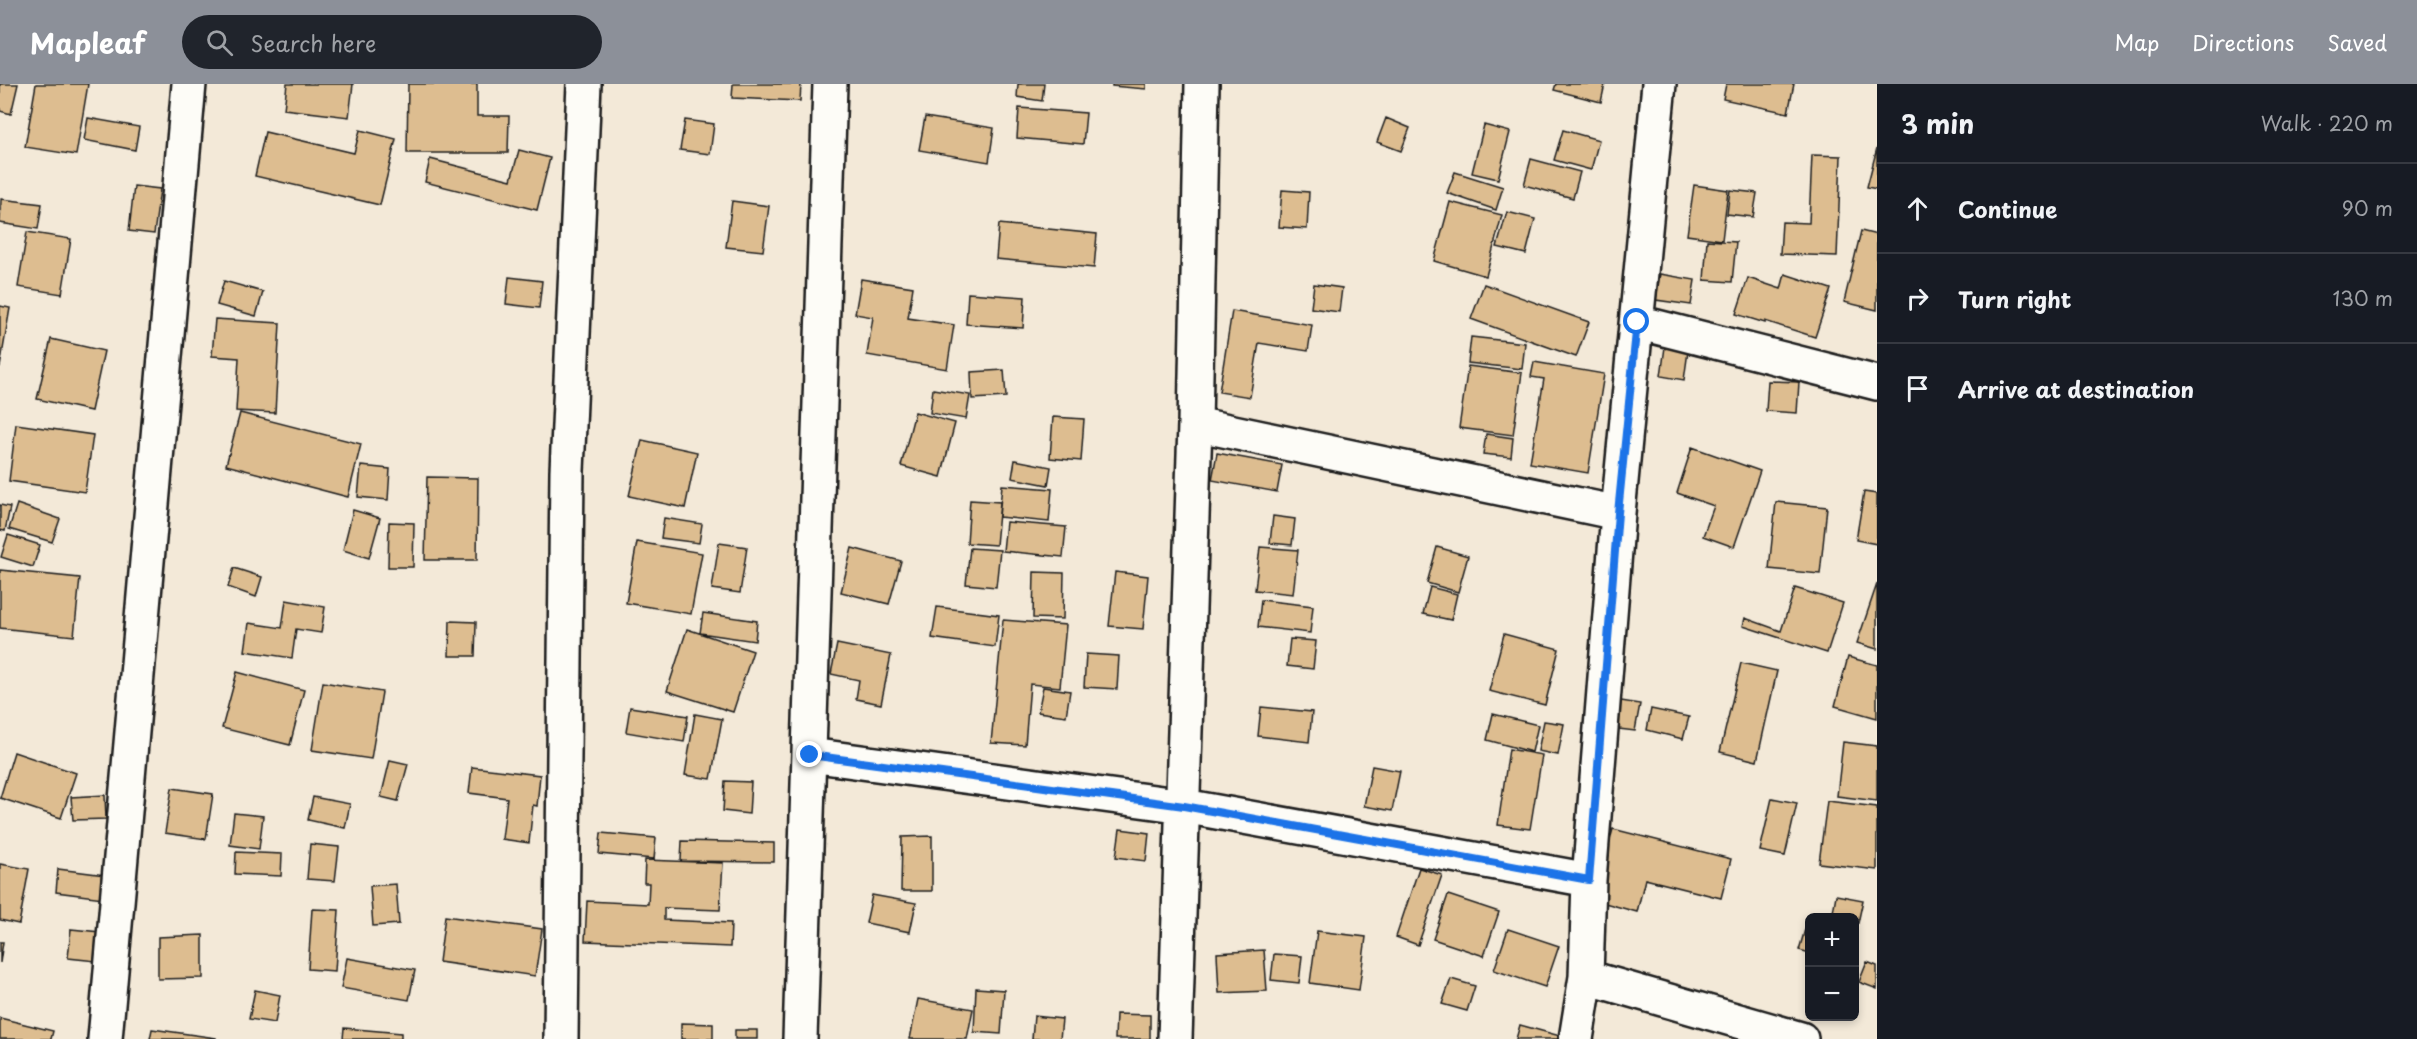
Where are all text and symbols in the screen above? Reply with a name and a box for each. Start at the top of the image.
search box [182,15,602,69]
text: Mapleaf [30,21,146,64]
icon: search [203,26,236,59]
text: Search here [251,26,376,59]
text: Map [2114,26,2159,58]
text: Directions [2192,26,2294,58]
text: Saved [2327,26,2387,58]
text: 3 min [1901,104,1974,143]
text: Walk · 220 m [2261,108,2393,138]
icon: ahead [1901,192,1934,225]
text: Continue [1958,192,2057,225]
text: 90 m [2342,193,2393,223]
icon: right [1901,282,1934,315]
text: Turn right [1958,282,2071,315]
text: 130 m [2333,283,2393,313]
route start [1623,308,1649,334]
icon: arrive [1901,372,1934,405]
text: Arrive at destination [1958,372,2194,405]
route end [796,741,822,767]
map controls [1805,913,1859,1021]
button: + [1805,913,1859,967]
button: − [1805,967,1859,1021]

